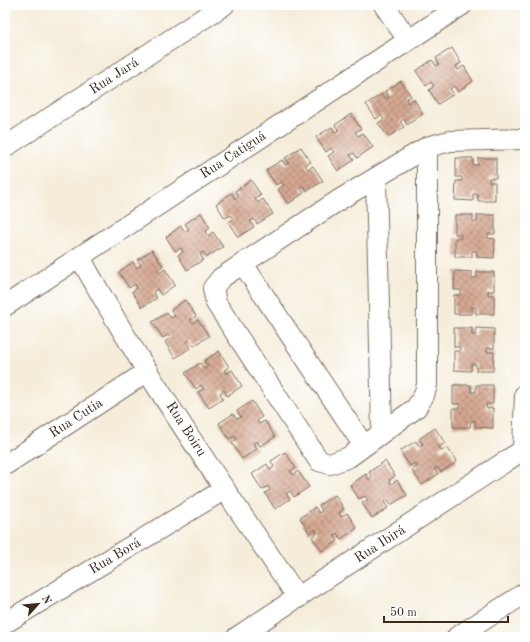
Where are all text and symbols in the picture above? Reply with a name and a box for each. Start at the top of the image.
street label: Rua Jará [87,55,141,97]
street label: Rua Catiguá [198,129,268,181]
street label: Rua Cutia [47,396,105,440]
street label: Rua Boiru [163,399,209,459]
street label: Rua Ibirá [352,522,408,566]
street label: Rua Borá [87,535,143,577]
north arrow [18,584,58,624]
text: N [39,594,53,607]
scale bar [384,598,508,624]
text: 50 m [390,606,417,619]

